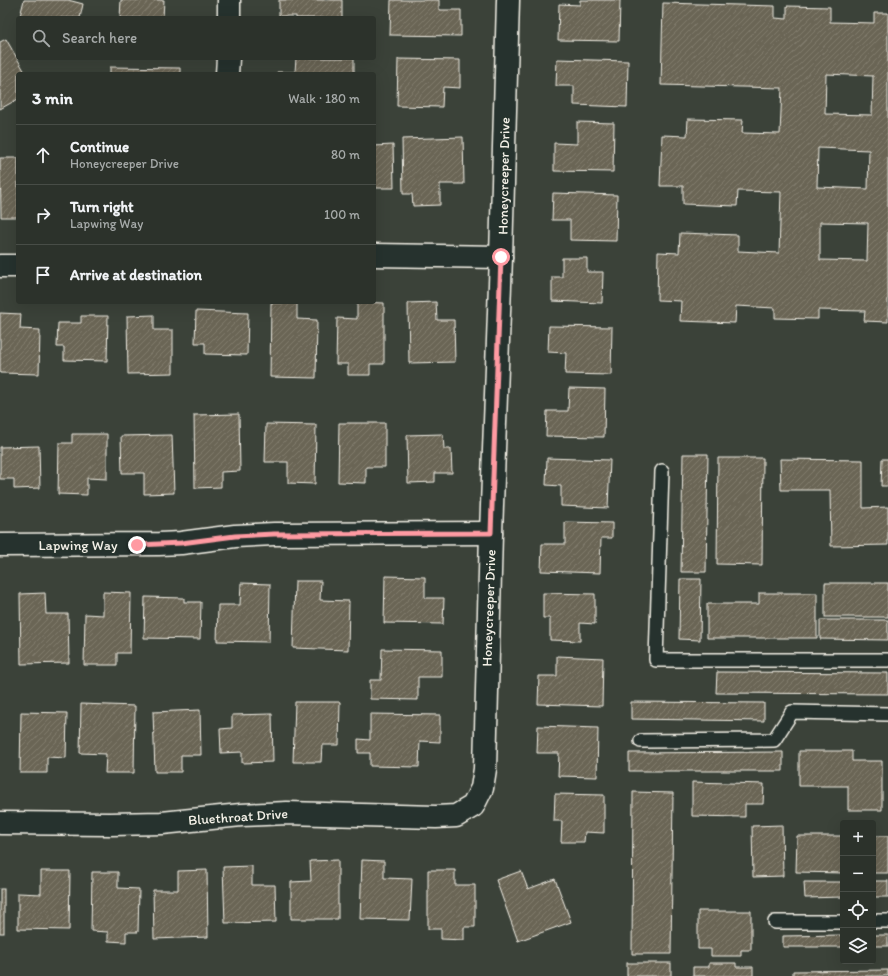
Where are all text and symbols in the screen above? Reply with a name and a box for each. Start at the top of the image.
search box [16,16,376,60]
icon: search [30,27,52,49]
text: Search here [62,29,137,47]
text: 3 min [32,88,73,108]
text: Walk · 180 m [288,91,360,106]
street label: Honeycreeper Drive [494,117,514,235]
text: Continue [70,138,129,156]
icon: ahead [32,144,54,166]
text: 80 m [331,147,360,162]
text: Honeycreeper Drive [70,156,179,171]
text: Turn right [70,198,134,216]
icon: right [32,204,54,226]
text: 100 m [324,207,360,222]
text: Lapwing Way [70,216,143,231]
route start [492,248,510,266]
icon: arrive [32,264,54,286]
text: Arrive at destination [70,266,202,284]
route end [128,536,146,554]
street label: Lapwing Way [39,537,118,554]
street label: Honeycreeper Drive [478,549,500,667]
street label: Bluethroat Drive [187,805,289,829]
map controls [840,820,876,964]
button: + [840,820,876,856]
button: − [840,856,876,892]
button: locate [840,892,876,928]
button: layers [840,928,876,964]

